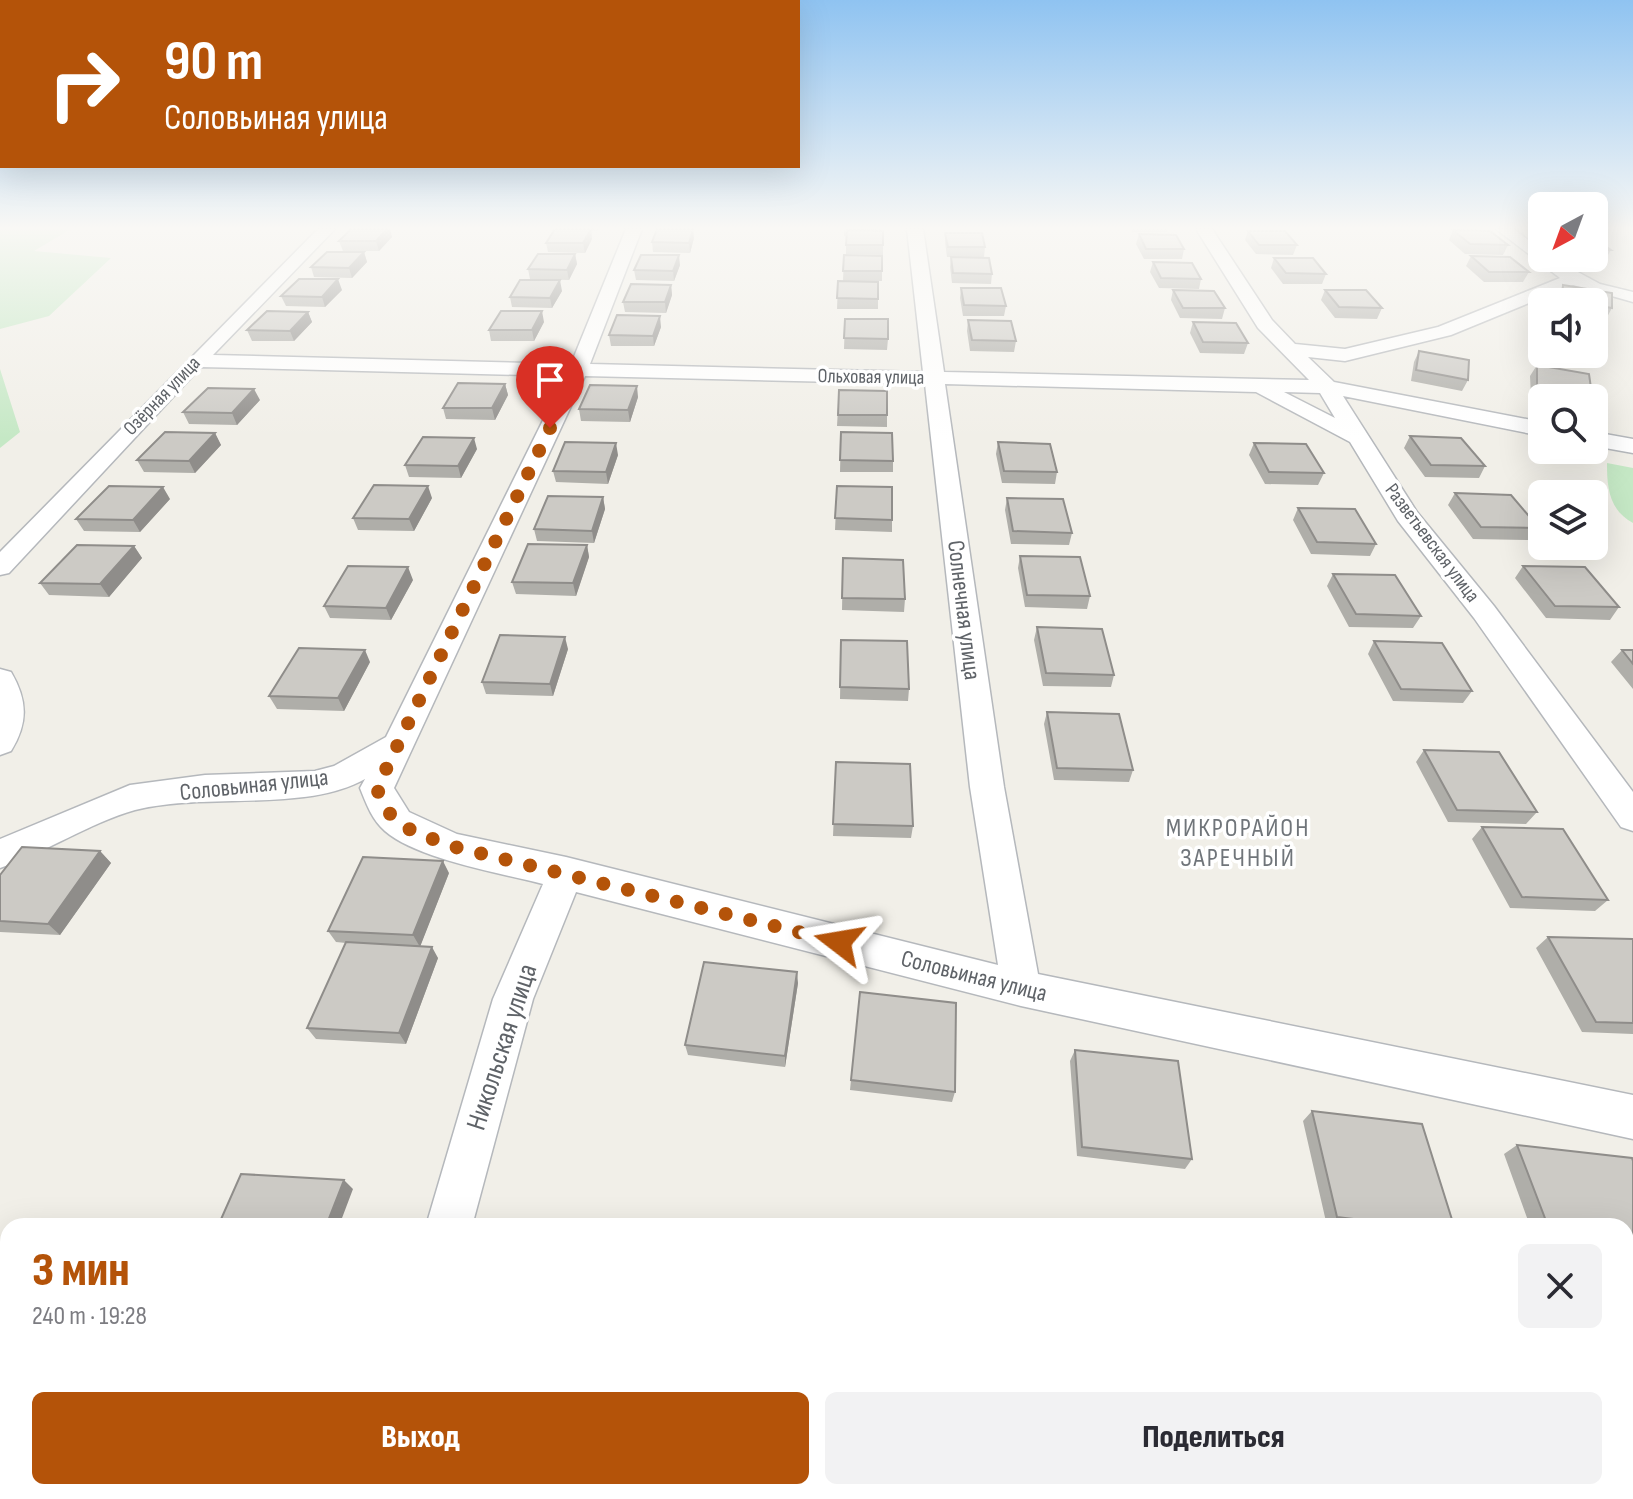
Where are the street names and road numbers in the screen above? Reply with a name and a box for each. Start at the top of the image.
street label: Озёрная улица [118,352,206,440]
street label: Ольховая улица [818,364,924,390]
street label: Разветьевская улица [1380,479,1484,607]
street label: Солнечная улица [941,538,987,682]
street label: Соловьиная улица [178,763,330,807]
street label: Соловьиная улица [898,944,1050,1008]
street label: Никольская улица [460,960,544,1134]

